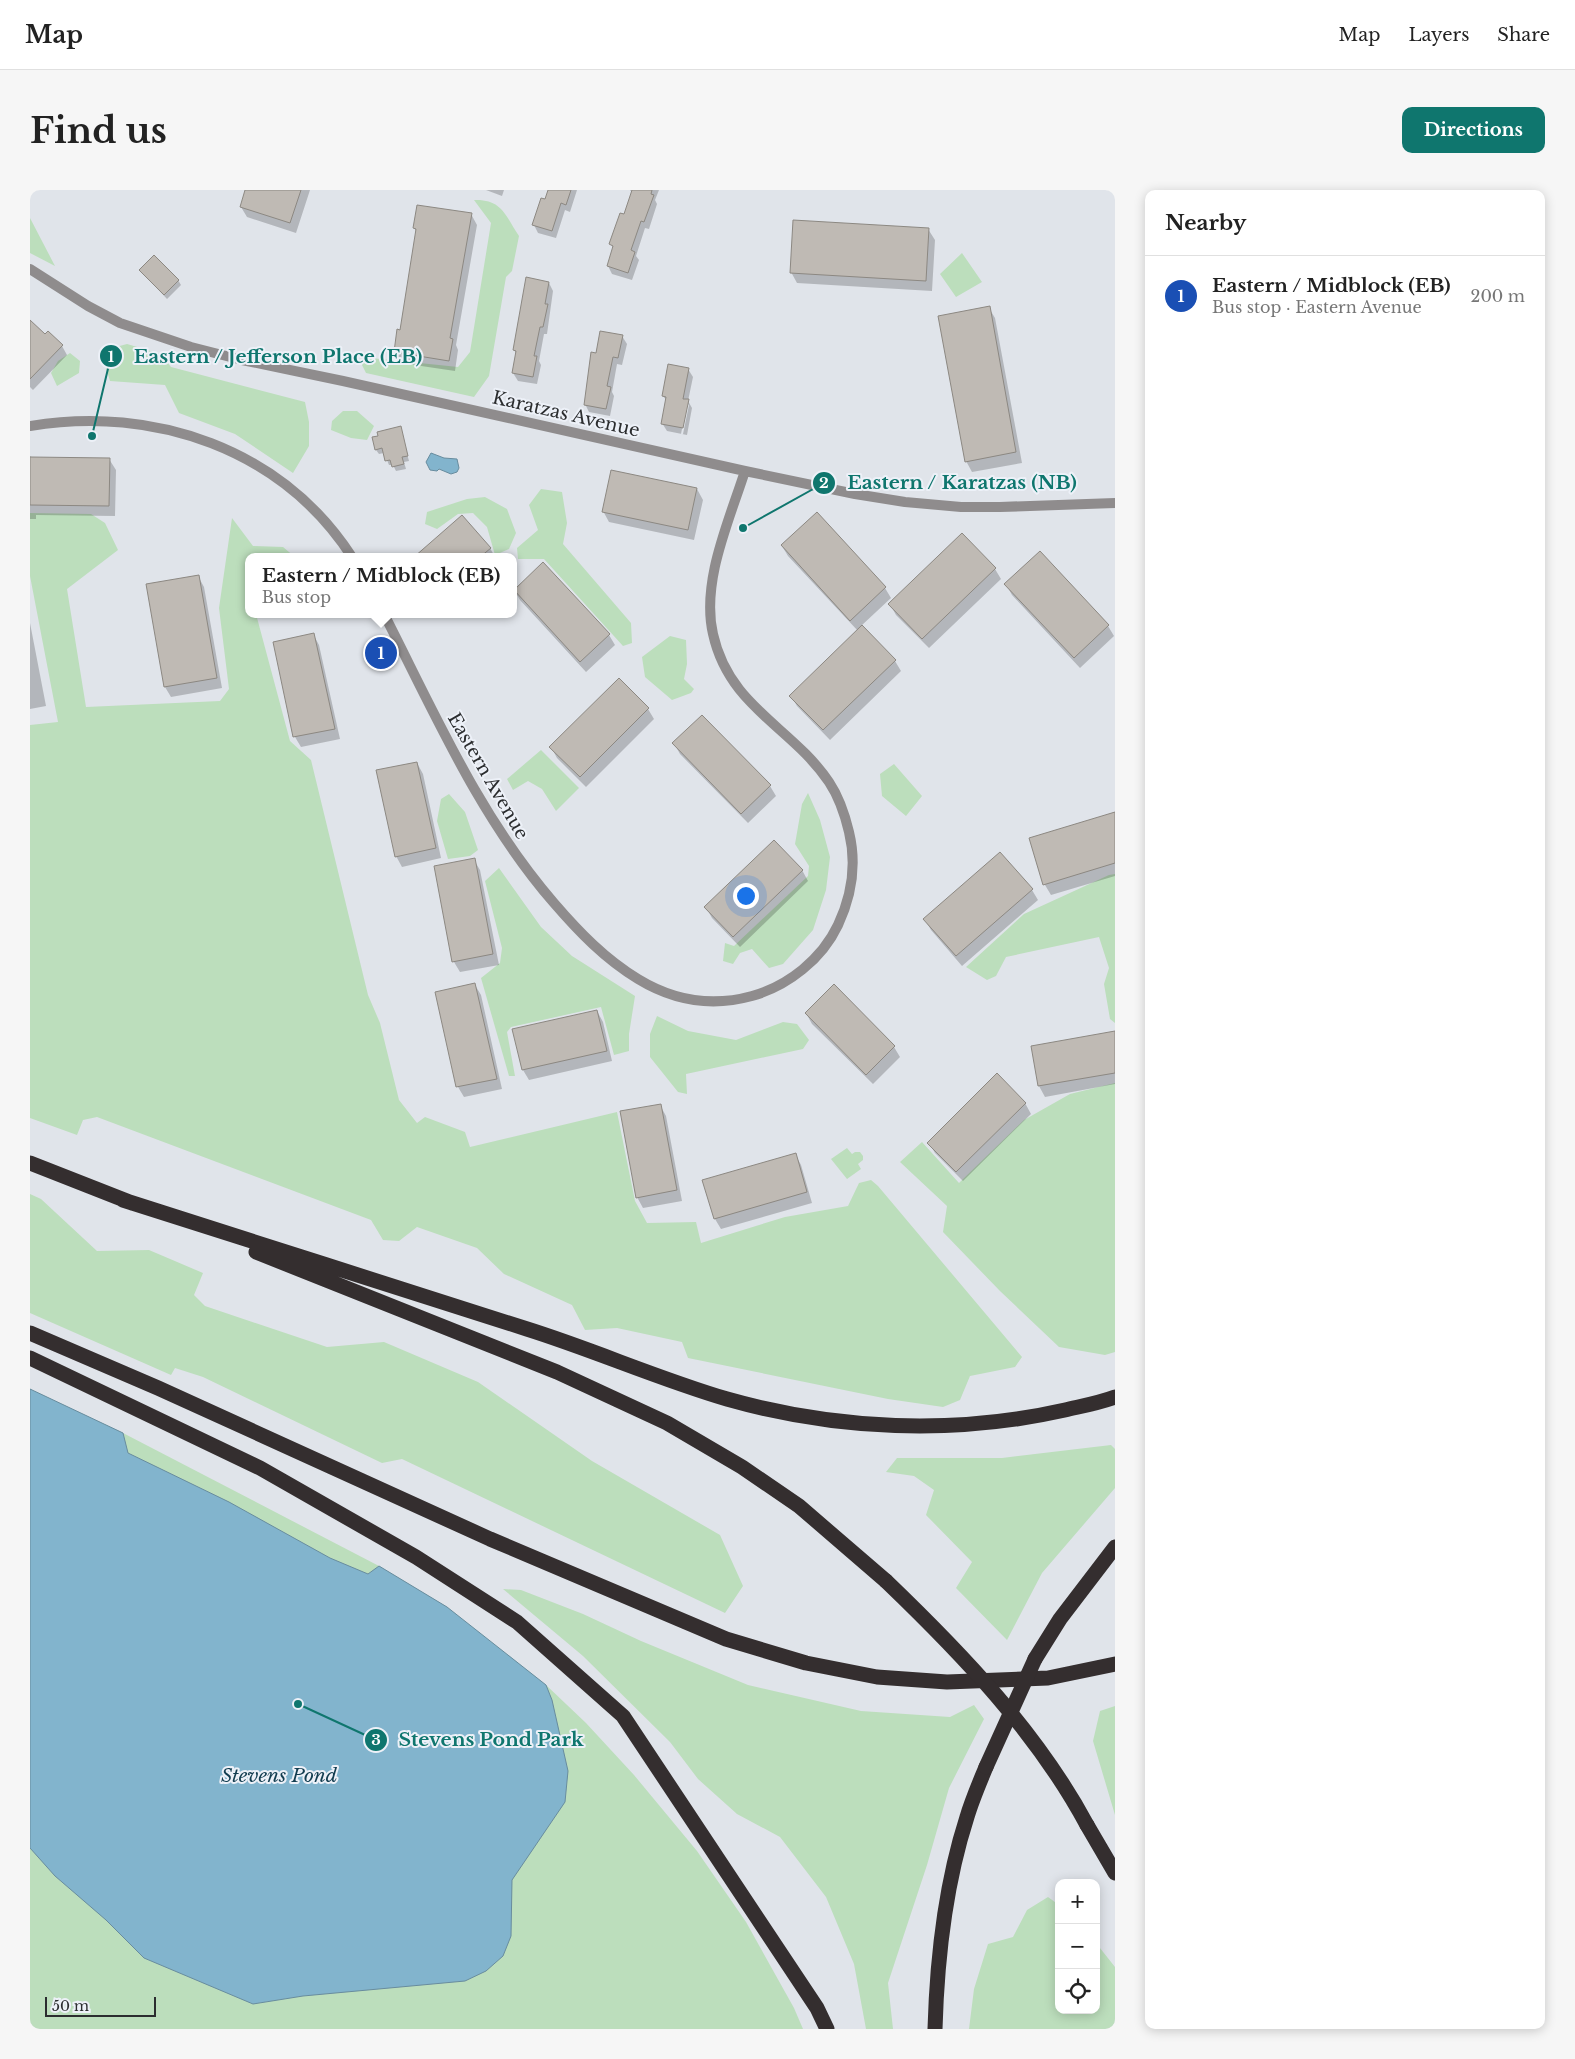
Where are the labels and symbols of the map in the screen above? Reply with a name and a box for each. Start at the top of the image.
callout: Eastern / Jefferson Place (EB) [98,339,433,373]
text: Eastern / Jefferson Place (EB) [134,345,422,368]
text: 1 [108,347,115,366]
street label: Karatzas Avenue [490,386,642,442]
callout: Eastern / Karatzas (NB) [812,466,1087,500]
text: Eastern / Karatzas (NB) [847,471,1077,494]
text: 2 [819,473,829,492]
pin: 1 [365,634,397,672]
street label: Eastern Avenue [443,709,533,843]
your location [733,883,759,909]
callout: Stevens Pond Park [363,1723,593,1757]
text: Stevens Pond Park [398,1728,584,1751]
text: 3 [371,1730,381,1749]
water label: Stevens Pond [221,1764,338,1787]
scale bar [45,1994,156,2017]

